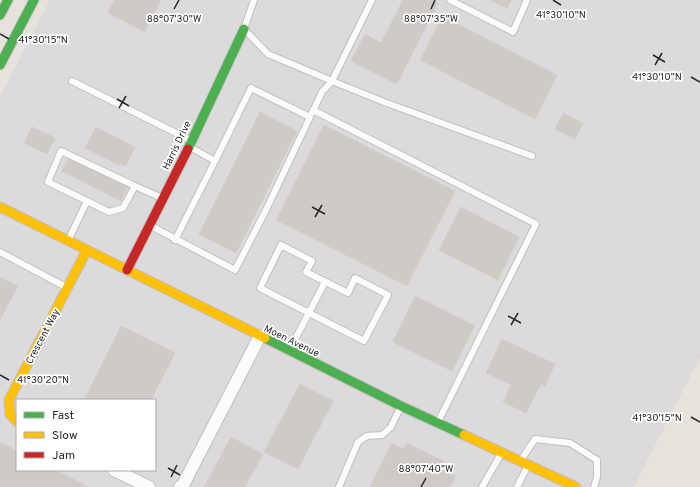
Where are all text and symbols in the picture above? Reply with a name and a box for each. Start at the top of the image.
text: 41°30'10"N [536,9,586,22]
text: 88°07'30"W [147,13,201,26]
text: 88°07'35"W [404,13,458,26]
text: 41°30'15"N [18,34,68,47]
text: 41°30'10"N [632,71,682,84]
street label: Harris Drive [160,119,195,172]
street label: Crescent Way [23,307,63,367]
street label: Moen Avenue [261,322,321,360]
text: 41°30'20"N [17,374,69,387]
legend [16,399,156,471]
text: Fast [52,408,74,424]
text: 41°30'15"N [632,412,682,425]
text: Slow [52,428,78,444]
text: Jam [52,448,75,464]
text: 88°07'40"W [399,463,453,476]

